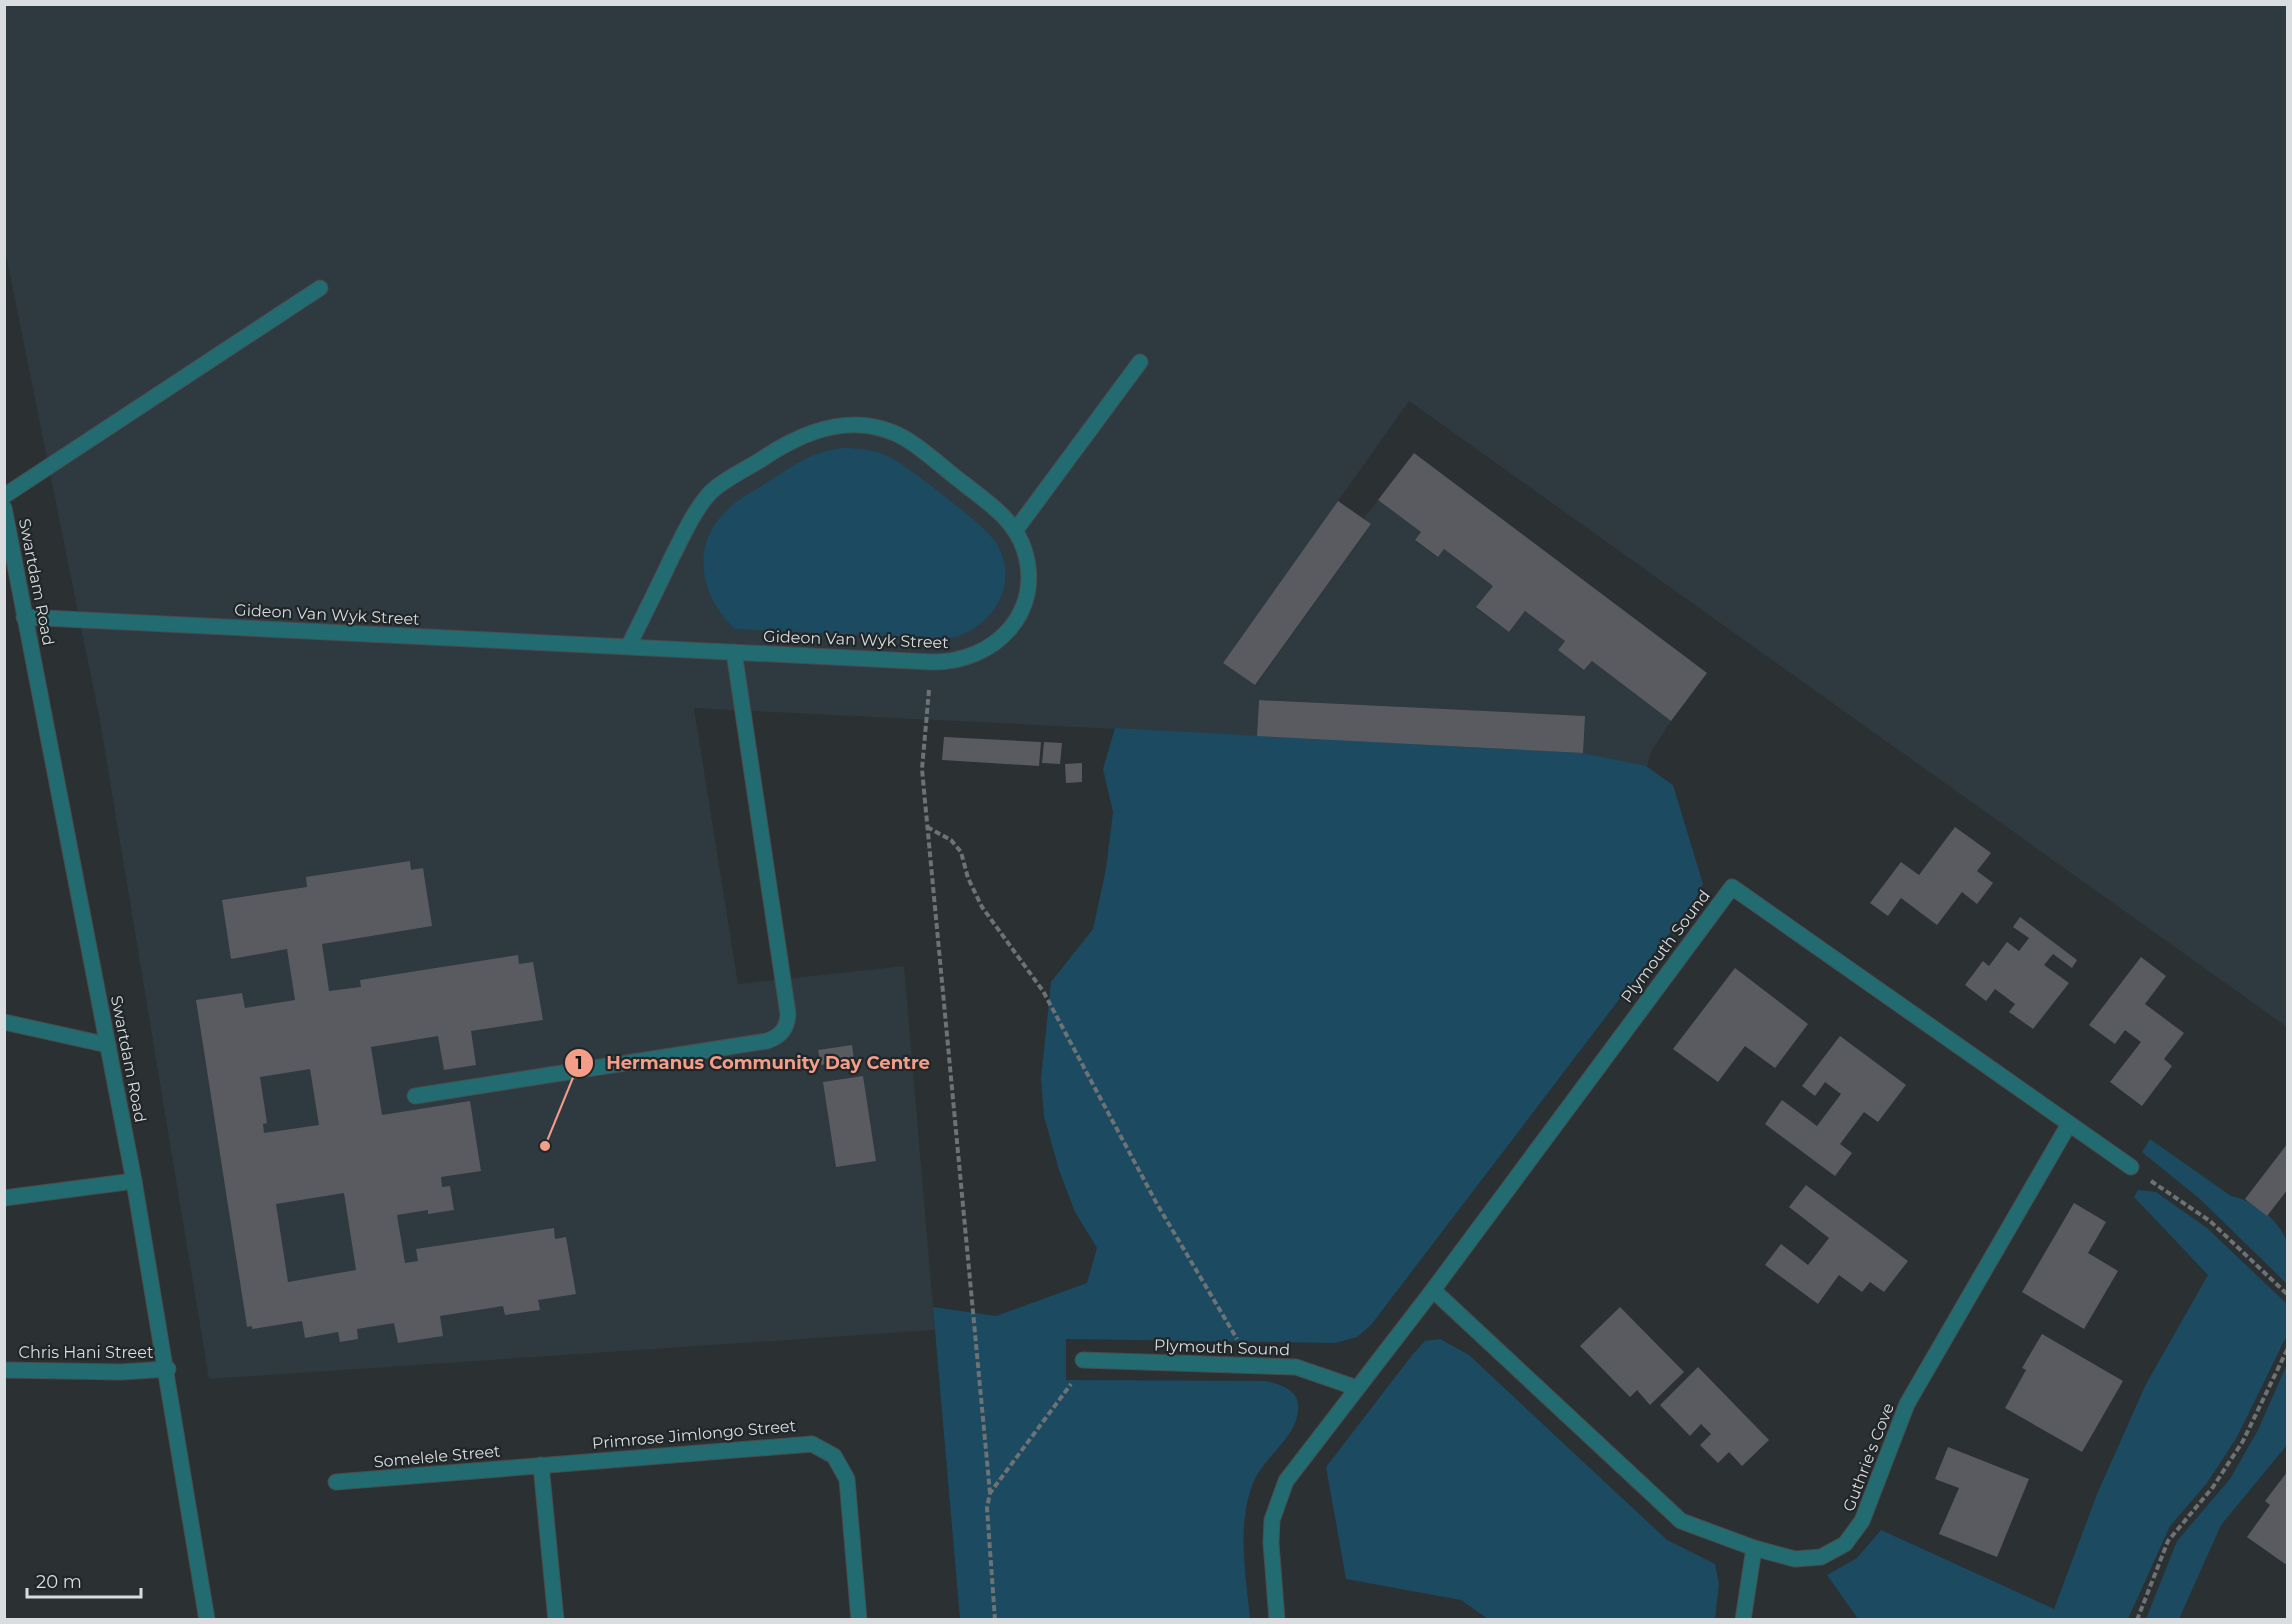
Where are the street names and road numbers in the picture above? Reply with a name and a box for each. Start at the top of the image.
street label: Swartdam Road [15,517,58,647]
street label: Gideon Van Wyk Street [234,600,421,629]
street label: Gideon Van Wyk Street [763,627,950,652]
street label: Plymouth Sound [1617,886,1714,1006]
street label: Swartdam Road [107,994,150,1124]
street label: Plymouth Sound [1154,1336,1290,1359]
street label: Chris Hani Street [19,1343,154,1362]
street label: Guthrie’s Cove [1839,1400,1898,1514]
street label: Primrose Jimlongo Street [591,1416,797,1453]
street label: Somelele Street [373,1441,502,1471]

